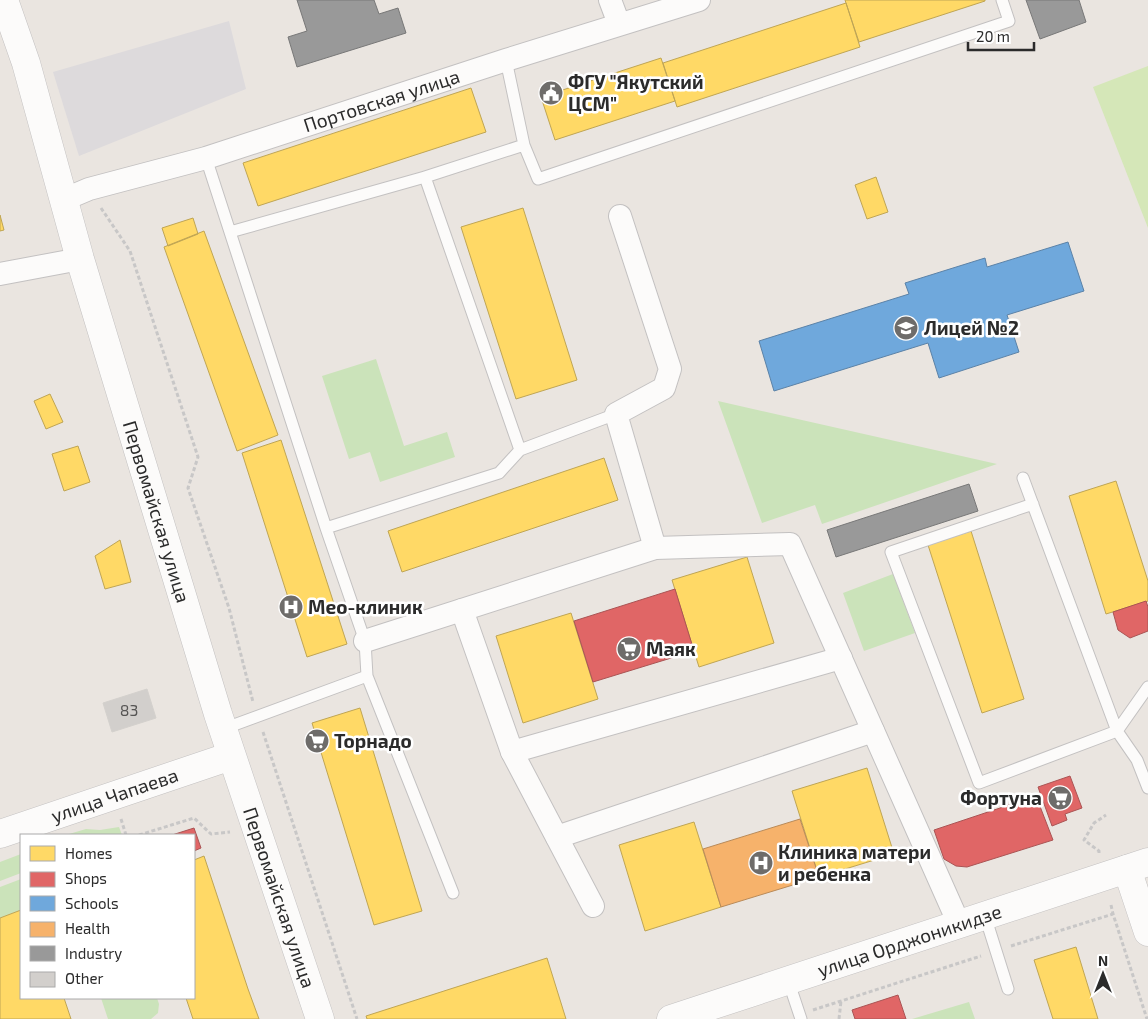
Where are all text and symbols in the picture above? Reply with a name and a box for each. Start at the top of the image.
scale bar [968,20,1034,52]
text: 20 m [976,27,1010,45]
street label: Портовская улица [300,64,462,136]
place label: ФГУ "Якутский ЦСМ" [568,70,704,115]
public building icon: ФГУ "Якутский ЦСМ" [538,80,564,106]
school or university icon: Лицей №2 [893,315,919,341]
place label: Лицей №2 [924,316,1019,339]
street label: Первомайская улица [119,418,196,605]
hospital icon: Мео-клиник [278,594,304,620]
place label: Мео-клиник [308,595,423,618]
supermarket icon: Маяк [616,636,642,662]
place label: Маяк [646,637,696,660]
house number: 83 [120,700,138,719]
supermarket icon: Торнадо [304,728,330,754]
place label: Торнадо [334,729,412,752]
street label: улица Чапаева [48,763,181,828]
supermarket icon: Фортуна [1047,785,1073,811]
place label: Фортуна [960,786,1042,809]
street label: Первомайская улица [239,804,321,991]
legend [20,834,195,999]
place label: Клиника матери и ребенка [778,840,931,885]
text: Homes [65,844,112,862]
hospital icon: Клиника матери и ребенка [748,850,774,876]
text: Shops [65,869,107,887]
text: Schools [65,894,119,912]
street label: улица Орджоникидзе [814,899,1004,982]
text: Health [65,919,110,937]
text: Industry [65,944,122,962]
north arrow [1078,949,1128,999]
text: N [1098,952,1108,969]
text: Other [65,969,104,987]

